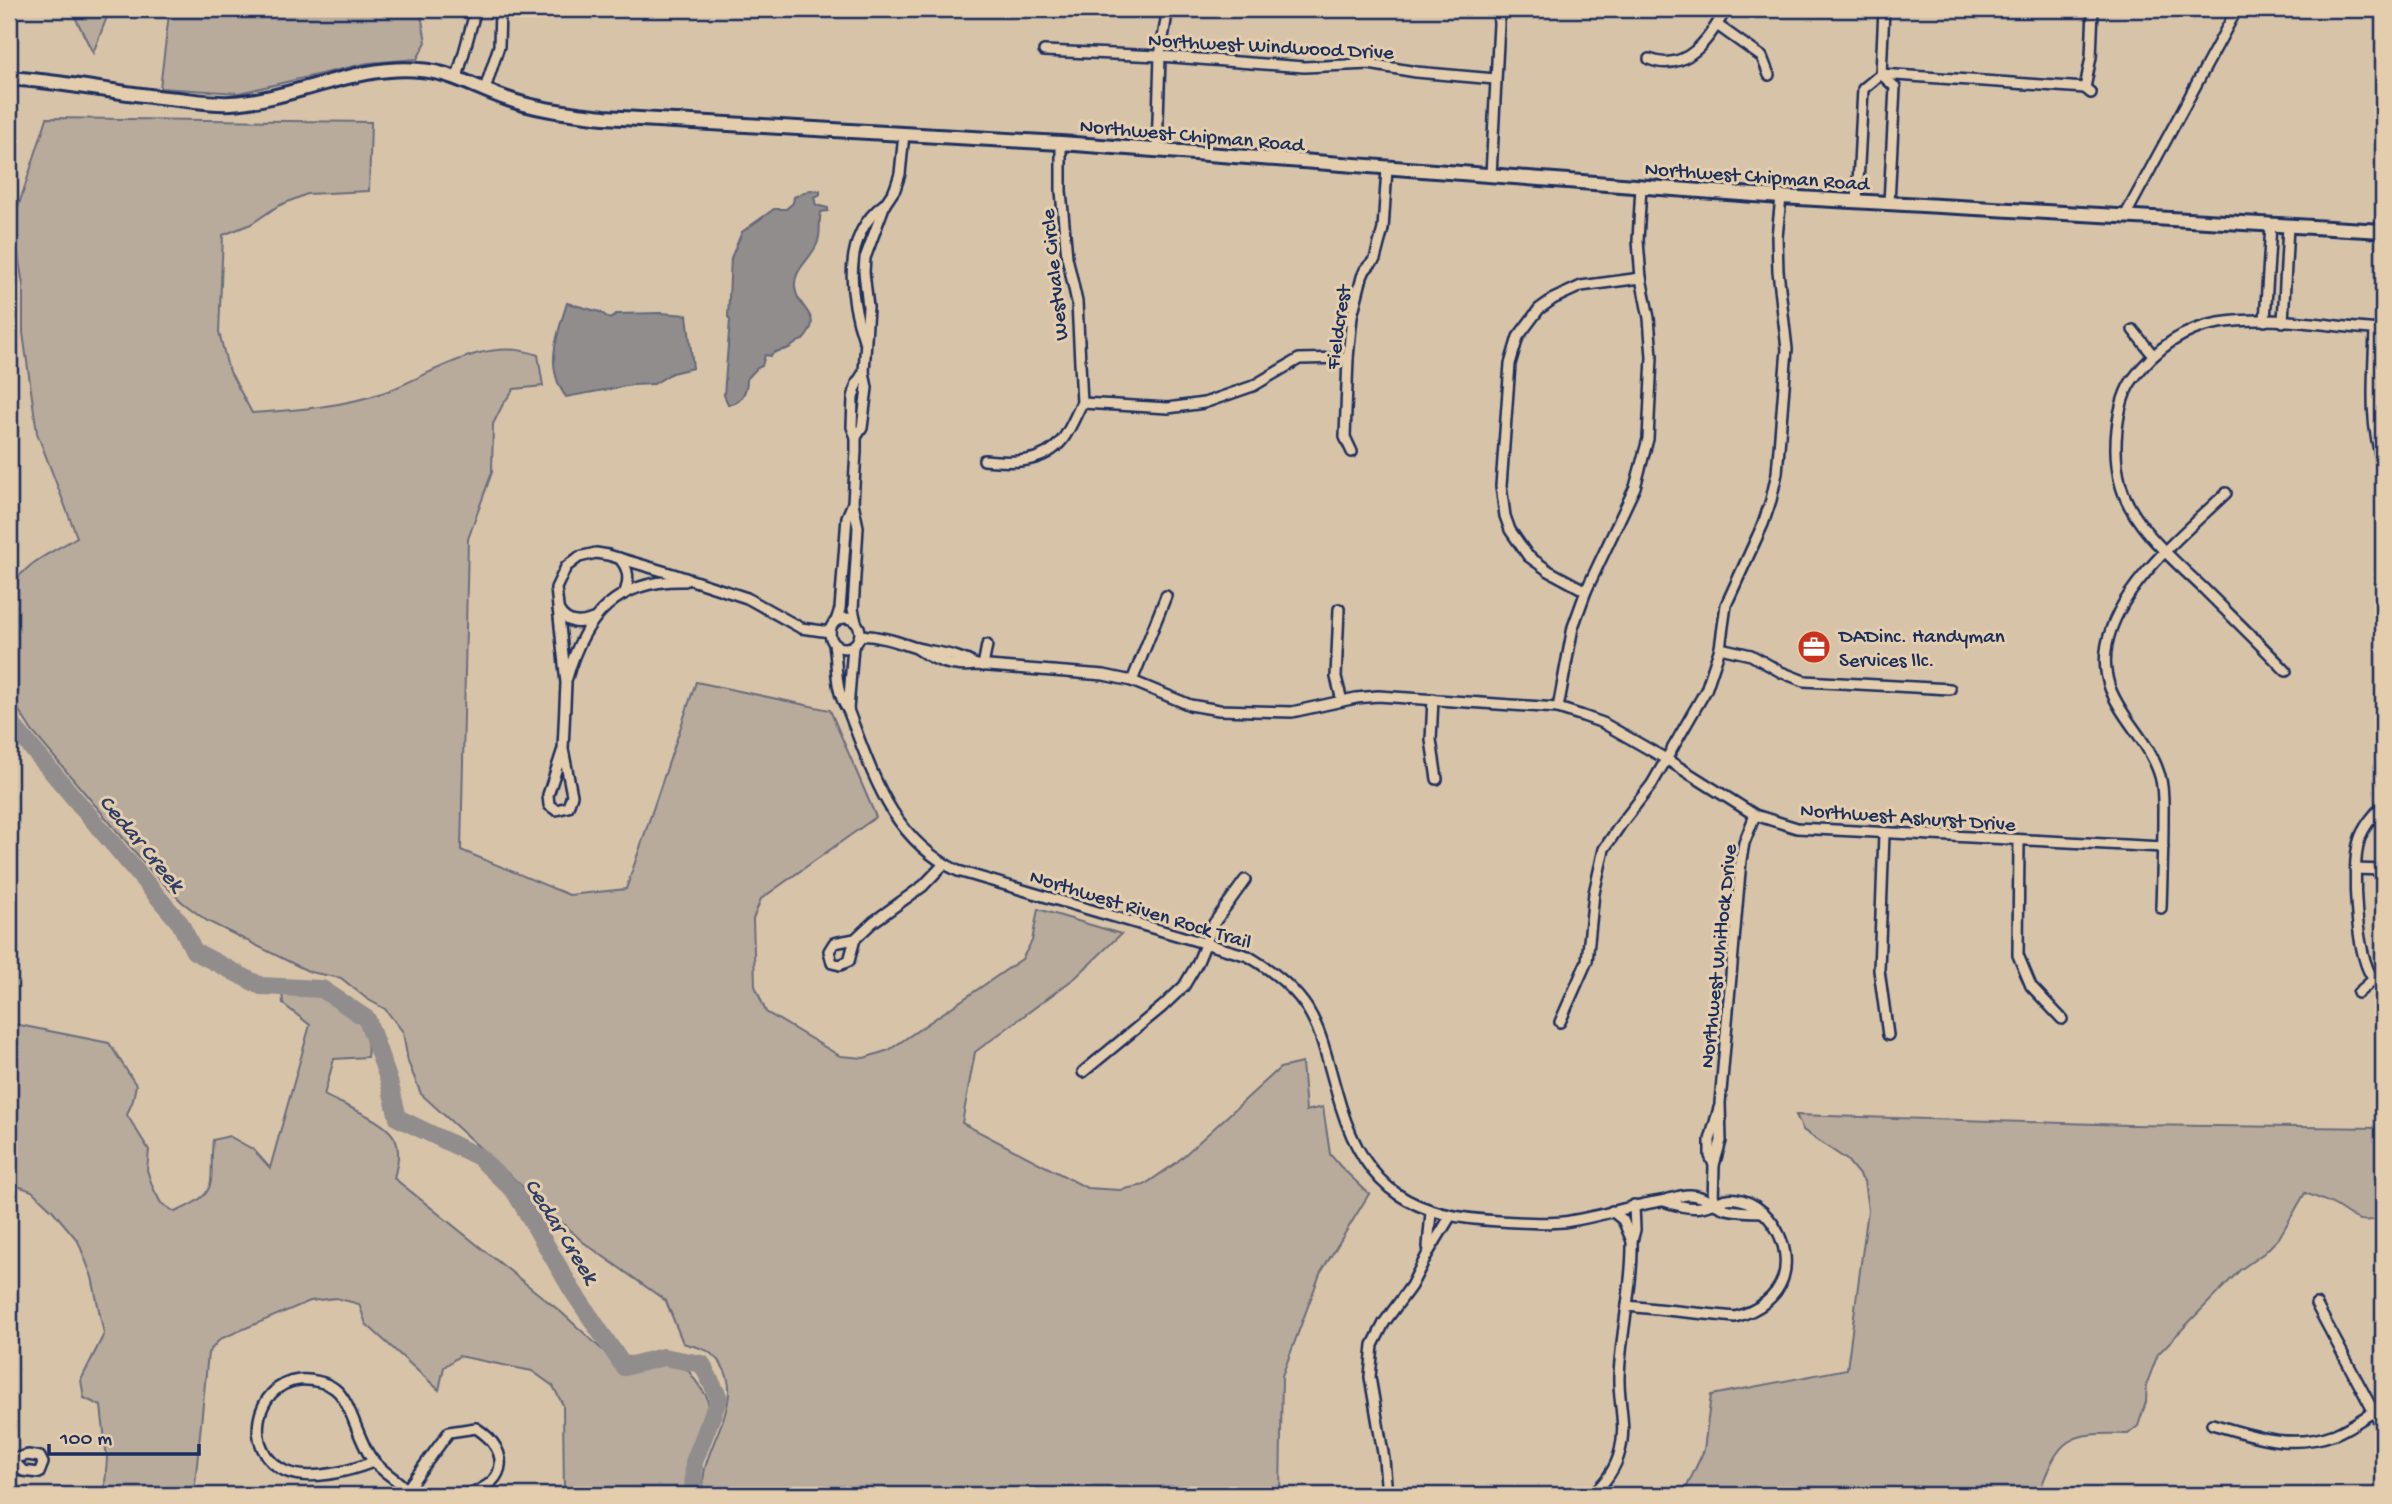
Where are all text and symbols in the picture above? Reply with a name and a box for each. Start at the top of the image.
street label: Northwest Windwood Drive [1147,30,1396,67]
street label: Northwest Chipman Road [1078,115,1307,160]
street label: Northwest Chipman Road [1644,158,1872,199]
street label: Westvale Circle [1037,206,1076,342]
street label: Fieldcrest [1322,281,1359,372]
place label: DADinc. Handyman Services llc. [1837,626,2005,675]
office icon: DADinc. Handyman Services llc. [1795,628,1833,666]
water label: Cedar Creek [92,790,191,901]
street label: Northwest Ashurst Drive [1799,799,2018,840]
street label: Northwest Whitlock Drive [1696,842,1745,1070]
street label: Northwest Riven Rock Trail [1026,866,1254,957]
water label: Cedar Creek [517,1174,604,1292]
scale bar [49,1413,200,1457]
text: 100 m [59,1428,112,1453]

